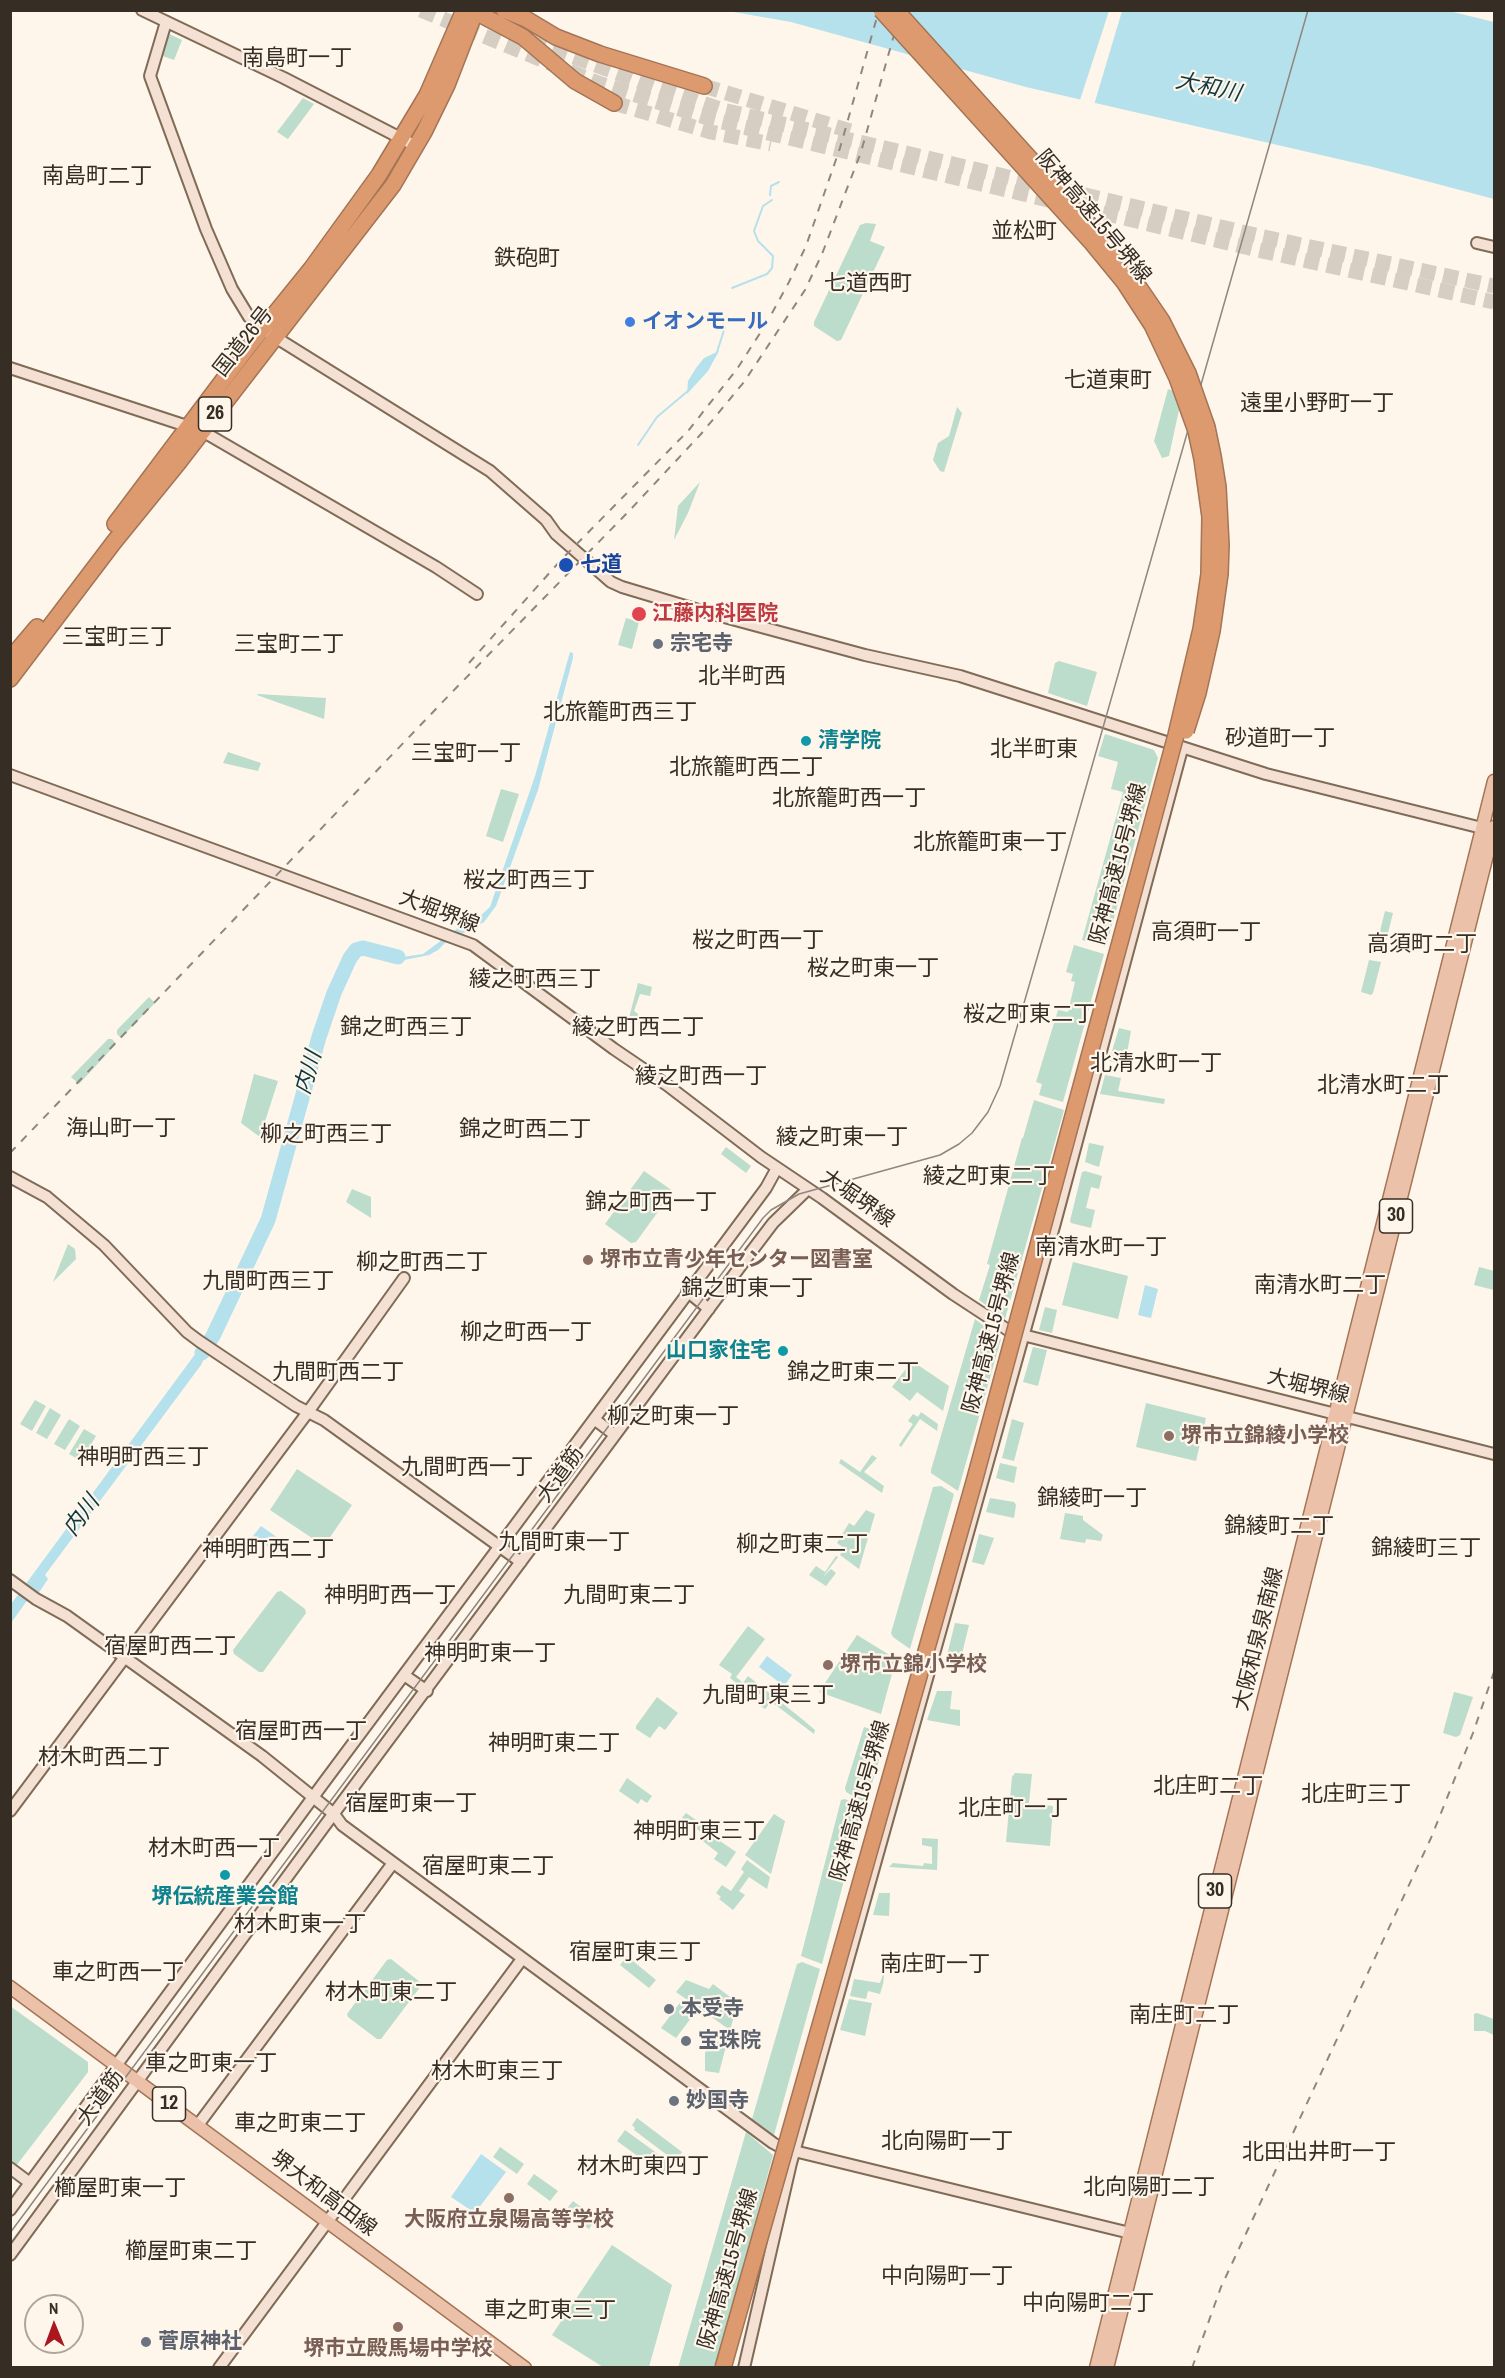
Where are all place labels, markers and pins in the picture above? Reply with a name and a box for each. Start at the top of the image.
place label: イオンモール [642,309,768,335]
marker: イオンモール [623,315,637,329]
place label: 七道 [580,552,622,578]
marker: 七道 [557,556,575,574]
place label: 江藤内科医院 [652,601,778,627]
marker: 江藤内科医院 [630,605,648,623]
place label: 宗宅寺 [670,631,733,657]
marker: 宗宅寺 [651,637,665,651]
place label: 清学院 [818,728,881,754]
marker: 清学院 [799,734,813,748]
place label: 堺市立青少年センター図書室 [600,1247,873,1273]
marker: 堺市立青少年センター図書室 [581,1253,595,1267]
place label: 山口家住宅 [666,1338,771,1364]
marker: 山口家住宅 [776,1344,790,1358]
place label: 堺市立錦綾小学校 [1181,1423,1349,1449]
marker: 堺市立錦綾小学校 [1162,1429,1176,1443]
place label: 堺市立錦小学校 [840,1652,987,1678]
marker: 堺市立錦小学校 [821,1658,835,1672]
marker: 堺伝統産業会館 [218,1868,232,1882]
place label: 堺伝統産業会館 [152,1884,298,1910]
place label: 本受寺 [681,1996,744,2022]
marker: 本受寺 [662,2002,676,2016]
place label: 宝珠院 [698,2028,761,2054]
marker: 宝珠院 [679,2034,693,2048]
place label: 妙国寺 [686,2088,749,2114]
marker: 妙国寺 [667,2094,681,2108]
marker: 大阪府立泉陽高等学校 [502,2191,516,2205]
place label: 大阪府立泉陽高等学校 [404,2207,614,2233]
marker: 堺市立殿馬場中学校 [391,2320,405,2334]
place label: 菅原神社 [158,2329,242,2355]
marker: 菅原神社 [139,2335,153,2349]
place label: 堺市立殿馬場中学校 [304,2336,492,2362]

